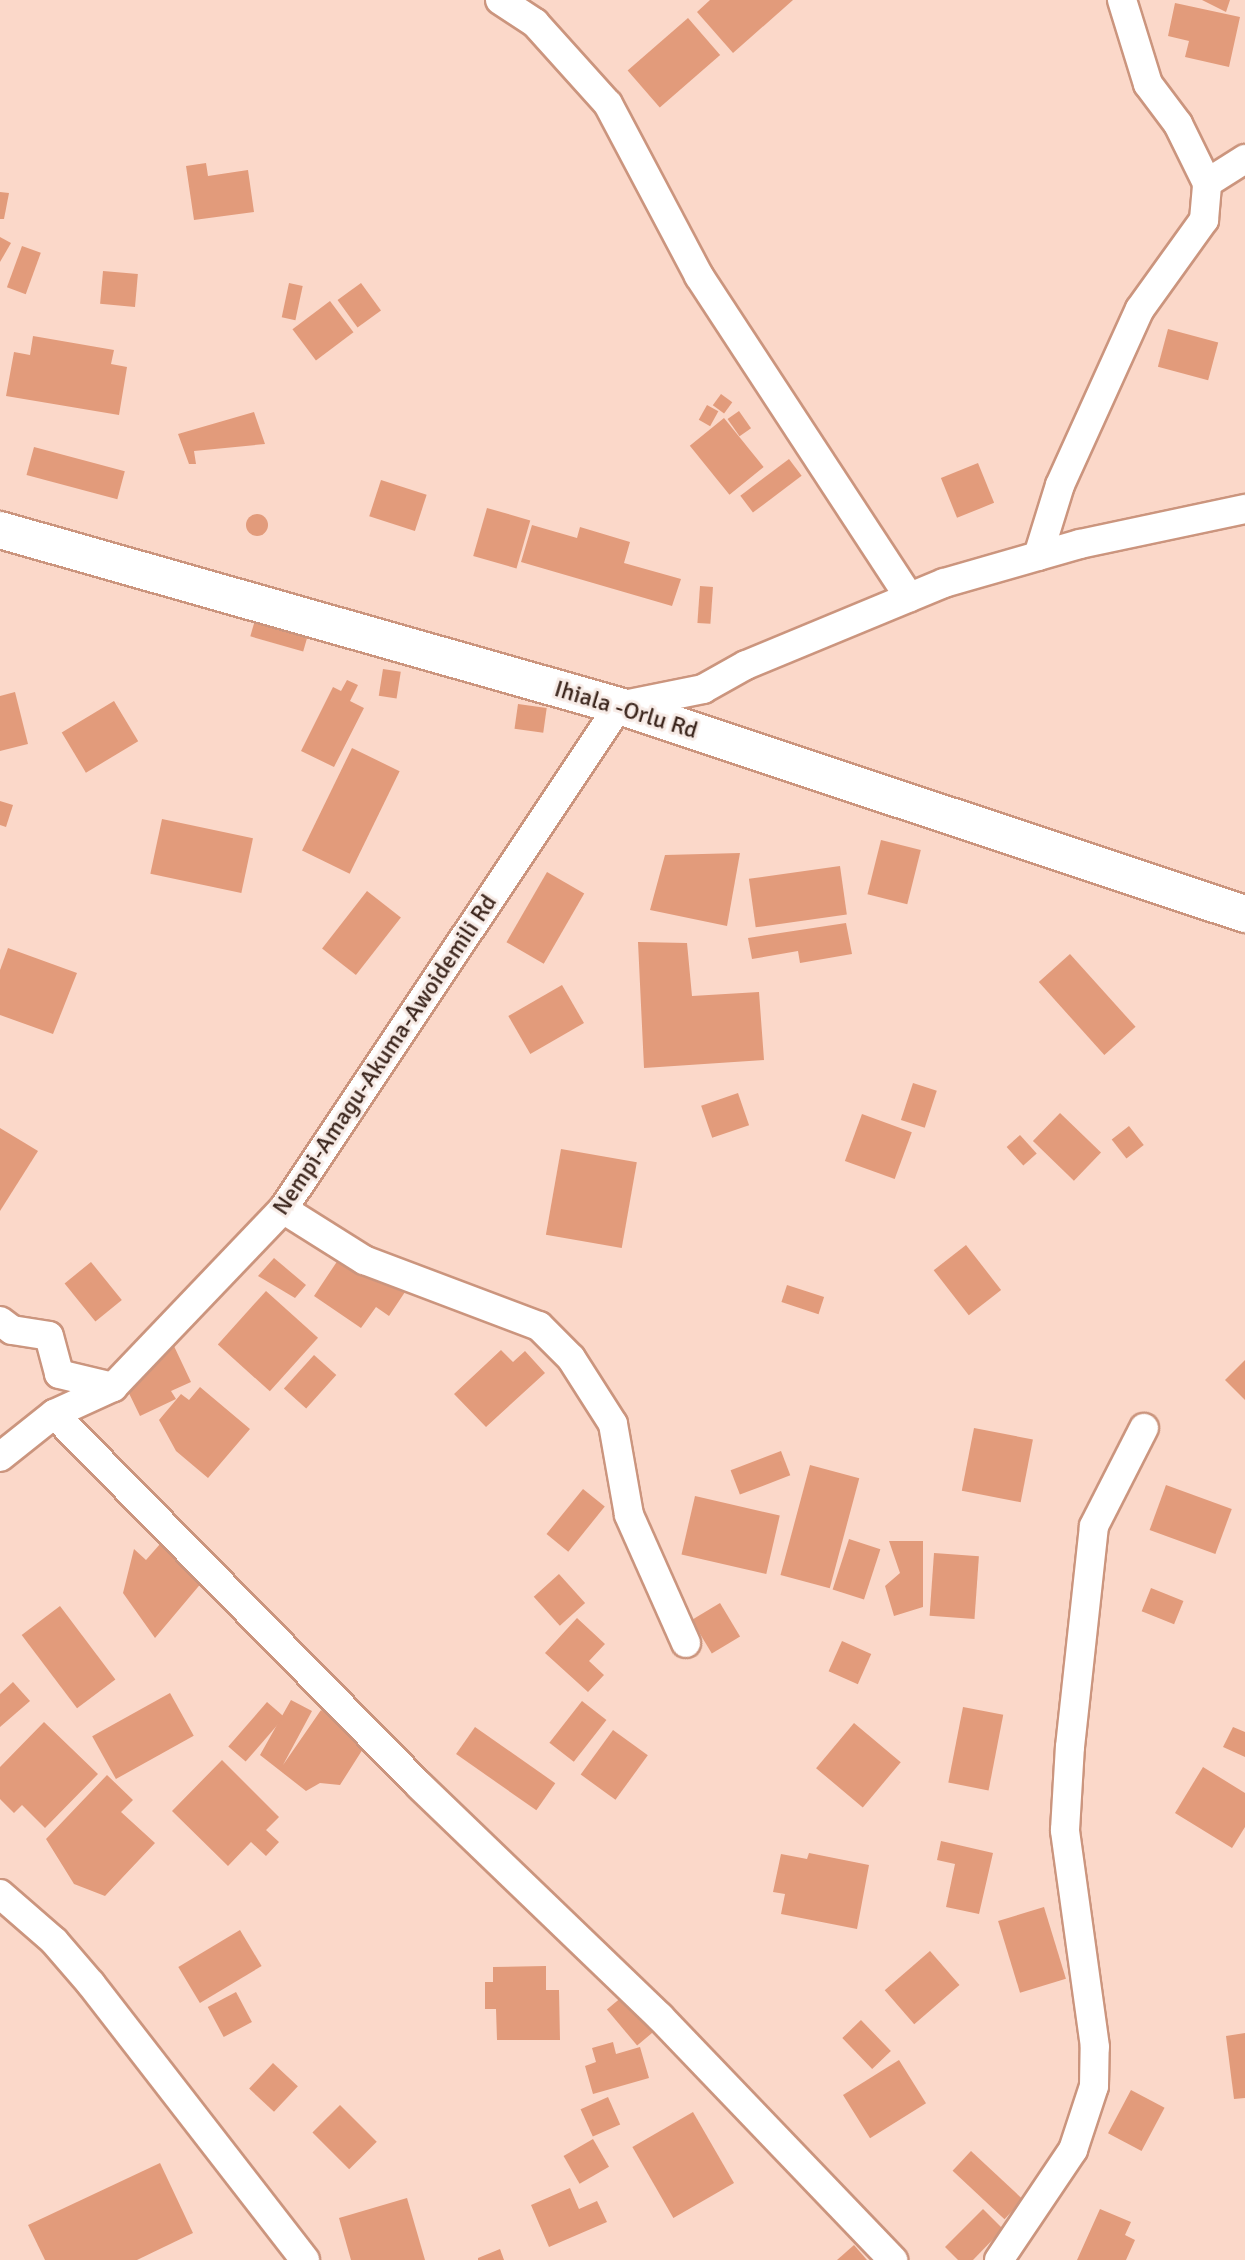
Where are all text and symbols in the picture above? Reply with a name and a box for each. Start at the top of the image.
street label: Ihiala -Orlu Rd [551,675,701,745]
street label: Nempi-Amagu-Akuma-Awoidemili Rd [267,889,503,1221]

